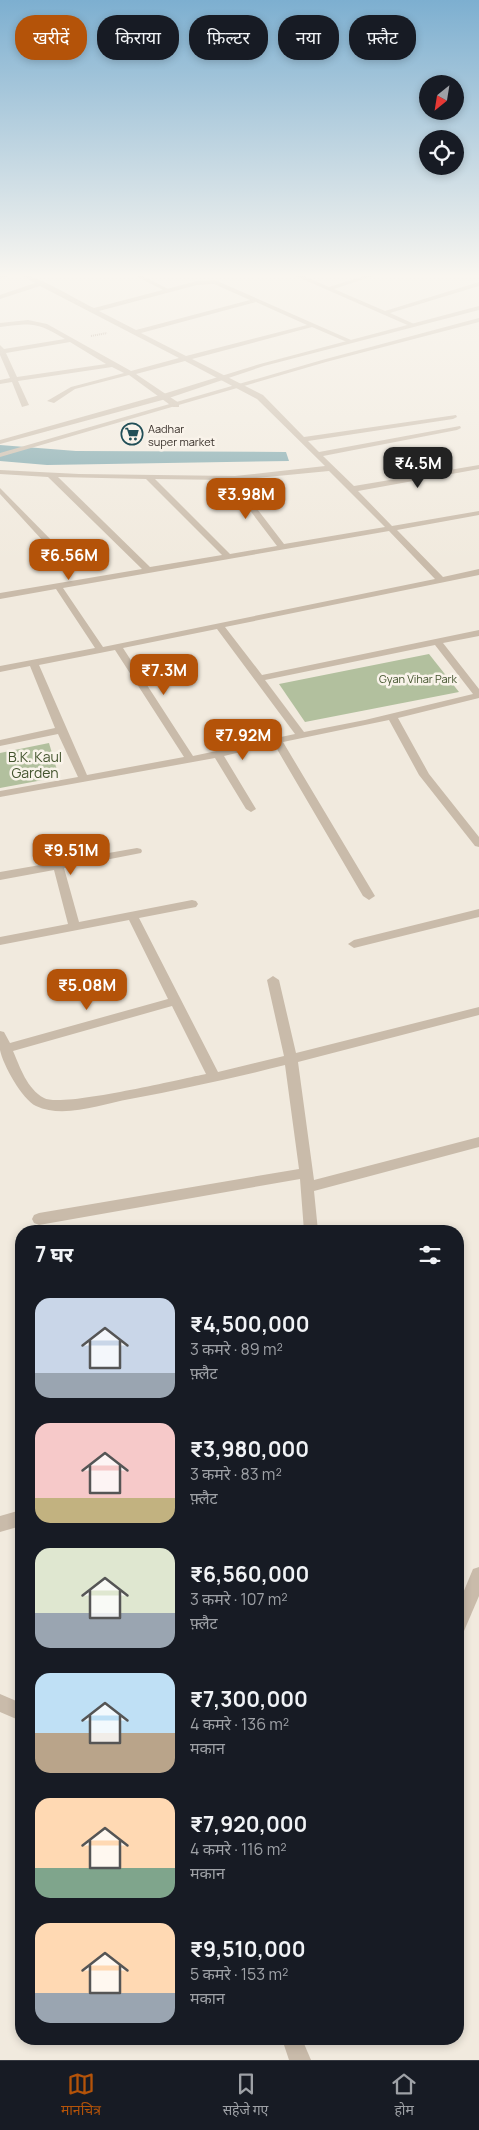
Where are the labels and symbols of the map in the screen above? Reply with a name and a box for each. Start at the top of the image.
north arrow [419,75,464,120]
place label: Aadhar super market [148,421,215,449]
supermarket icon: Aadhar super market [120,422,144,446]
pin: ₹4.5M [383,446,453,489]
pin: ₹3.98M [205,478,287,520]
pin: ₹6.56M [28,538,110,581]
pin: ₹7.3M [129,654,199,696]
park label: Gyan Vihar Park [379,671,457,686]
pin: ₹7.92M [202,718,284,761]
park label: B.K. Kaul Garden [8,747,62,782]
pin: ₹9.51M [30,834,112,876]
pin: ₹5.08M [46,968,128,1011]

